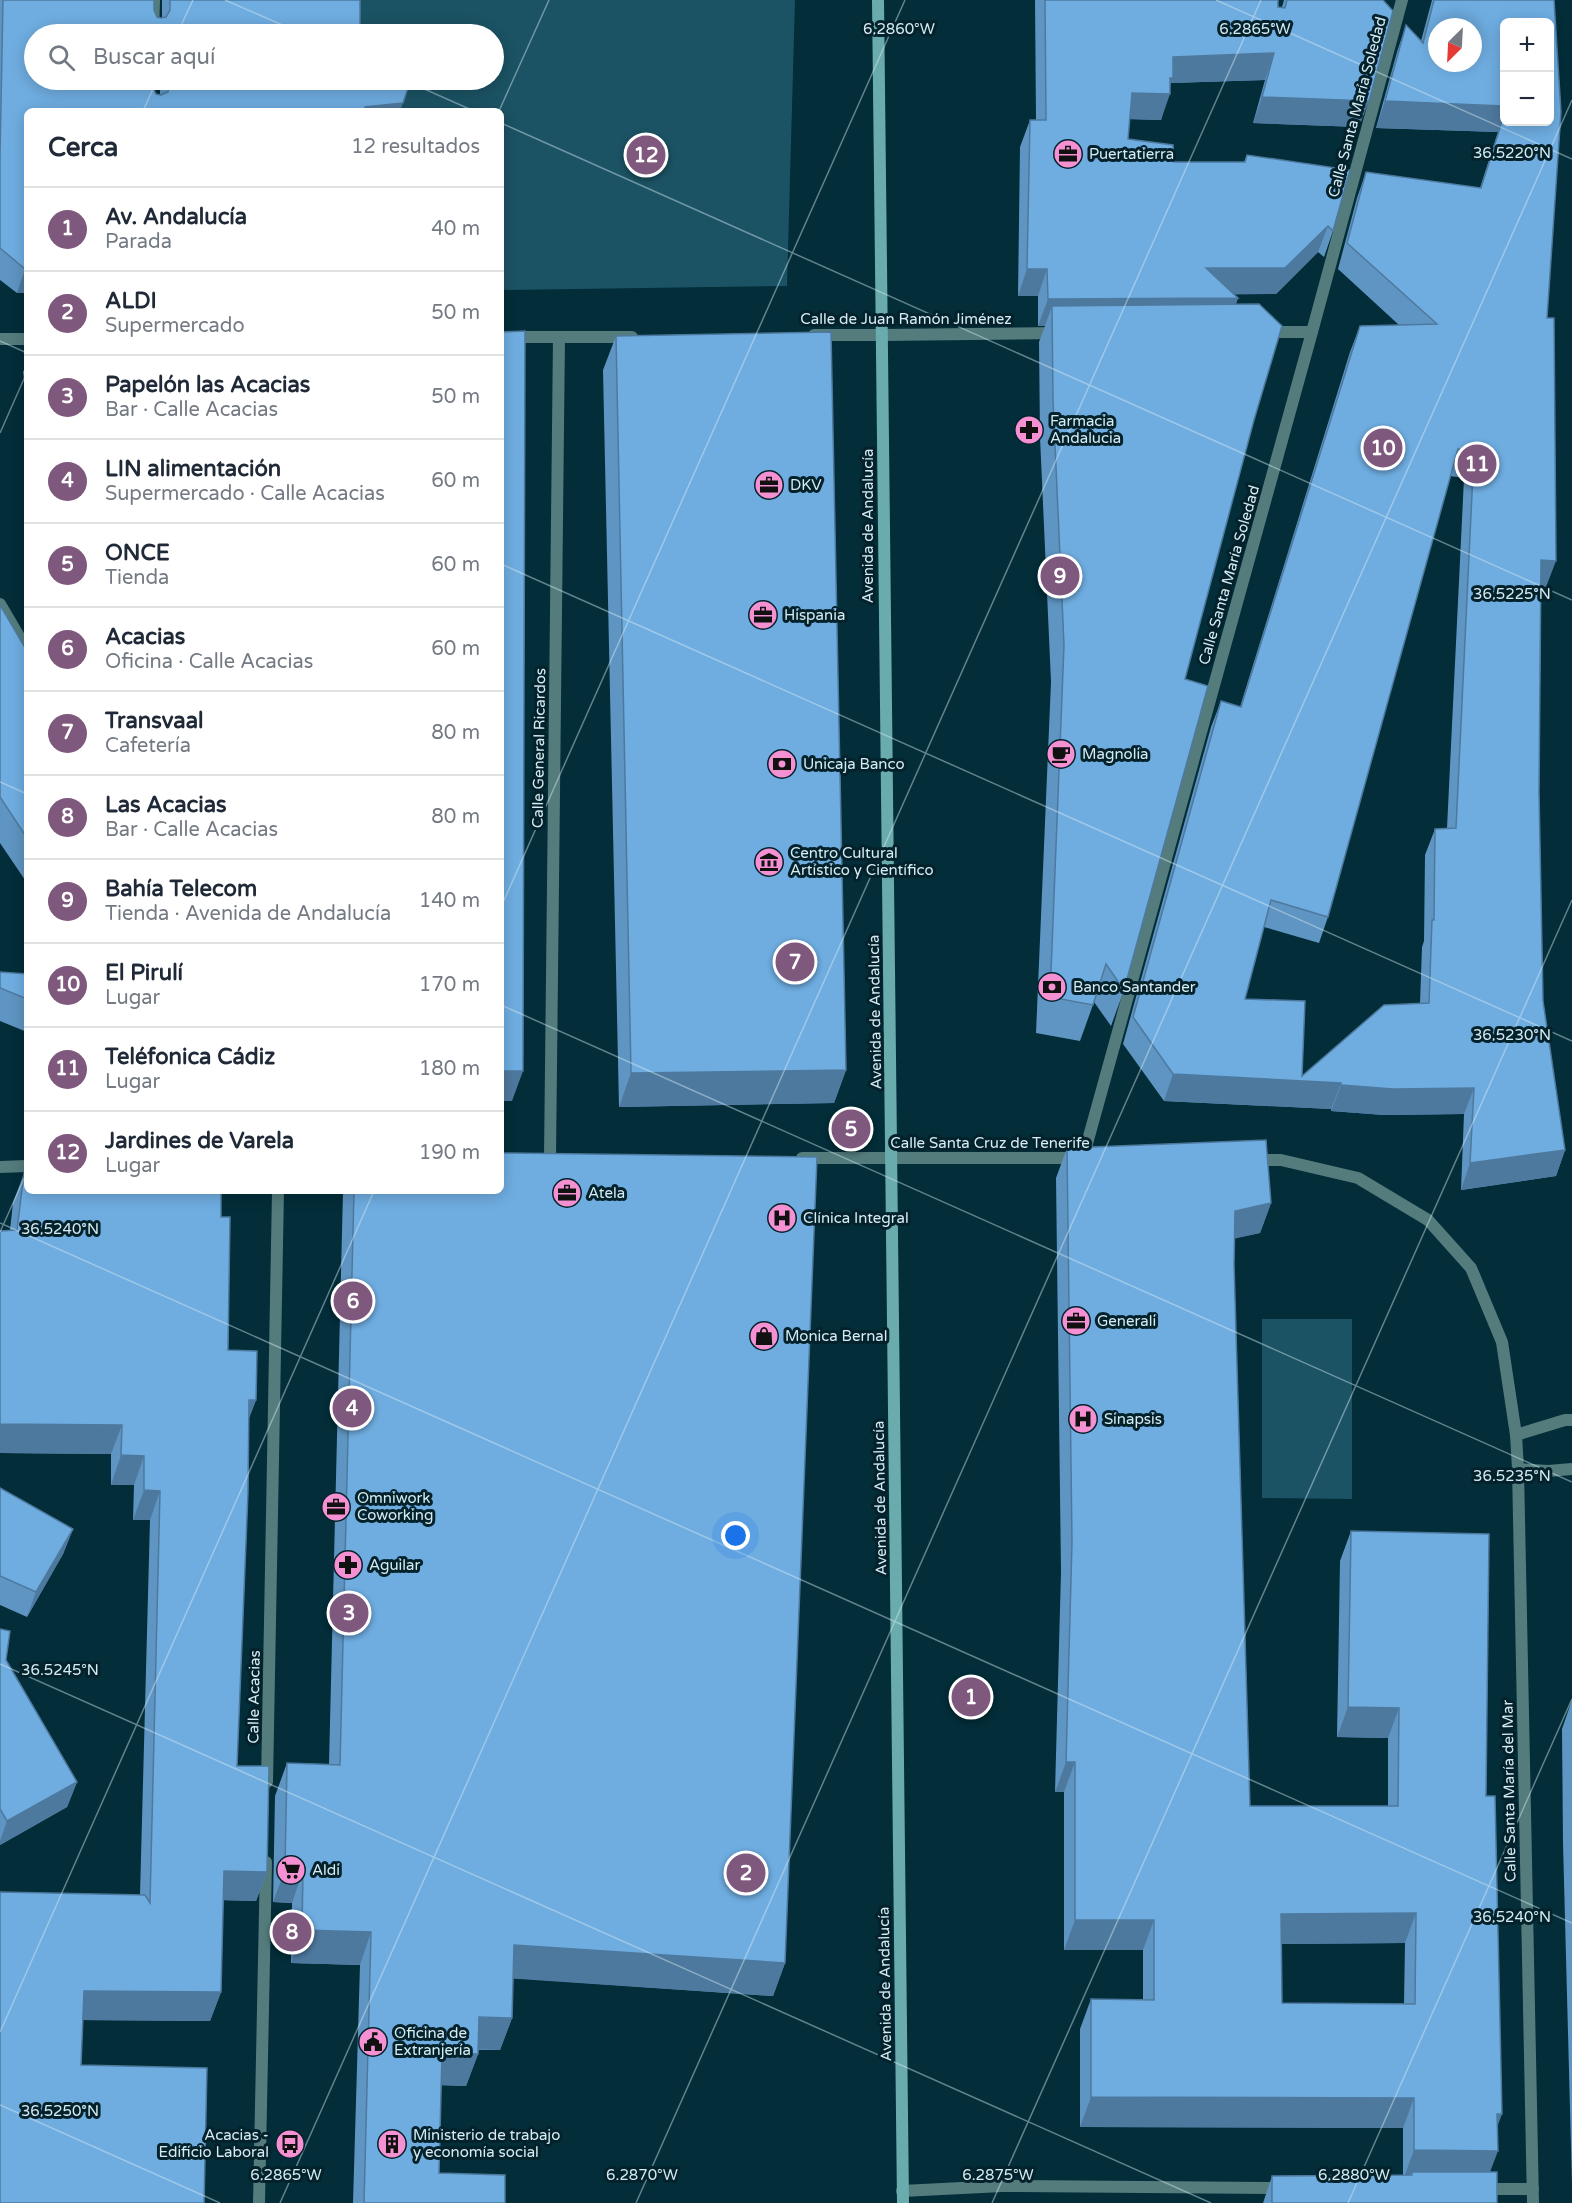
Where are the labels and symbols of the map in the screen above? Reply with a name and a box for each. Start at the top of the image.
street label: Calle Santa María Soledad [1324,15,1390,199]
north arrow [1428,18,1482,72]
text: 6.2860°W [863,20,935,38]
text: 6.2865°W [1219,20,1291,38]
pin: 12 [626,132,666,178]
office icon: Puertatierra [1052,138,1084,170]
text: 36.5220°N [1473,144,1551,162]
place label: Puertatierra [1089,145,1174,163]
street label: Calle de Juan Ramón Jiménez [800,310,1012,328]
place label: Farmacia Andalucia [1050,412,1121,447]
pharmacy icon: Farmacia Andalucia [1013,414,1045,446]
pin: 10 [1364,426,1402,470]
pin: 11 [1458,442,1496,486]
street label: Avenida de Andalucía [859,449,877,603]
office icon: DKV [753,469,785,501]
place label: DKV [790,476,822,494]
street label: Calle Santa María Soledad [1195,483,1263,667]
pin: 9 [1040,554,1080,598]
text: 36.5225°N [1473,585,1551,603]
office icon: Hispania [747,599,779,631]
place label: Hispania [784,606,845,624]
street label: Calle General Ricardos [529,668,549,828]
cafe icon: Magnolia [1045,738,1077,770]
place label: Magnolia [1082,745,1149,763]
bank icon: Unicaja Banco [766,748,798,780]
place label: Unicaja Banco [803,755,905,773]
place label: Centro Cultural Artístico y Científico [790,844,934,879]
museum icon: Centro Cultural Artístico y Científico [753,846,785,878]
street label: Avenida de Andalucía [865,935,885,1089]
pin: 7 [776,940,814,984]
bank icon: Banco Santander [1036,971,1068,1003]
place label: Banco Santander [1073,978,1196,996]
text: 36.5230°N [1473,1026,1551,1044]
pin: 5 [832,1106,870,1152]
street label: Calle Santa Cruz de Tenerife [890,1134,1090,1152]
office icon: Atela [551,1177,583,1209]
place label: Atela [588,1184,625,1202]
hospital icon: Clínica Integral [766,1202,798,1234]
place label: Clínica Integral [803,1209,909,1227]
text: 36.5240°N [21,1220,99,1238]
pin: 6 [334,1278,372,1324]
office icon: Generali [1060,1305,1092,1337]
place label: Generali [1097,1312,1156,1330]
shop icon: Monica Bernal [748,1320,780,1352]
place label: Monica Bernal [785,1327,887,1345]
pin: 4 [332,1386,372,1430]
hospital icon: Sinapsis [1067,1403,1099,1435]
place label: Sinapsis [1104,1410,1162,1428]
street label: Avenida de Andalucía [870,1421,890,1575]
text: 36.5235°N [1473,1467,1551,1485]
place label: Omniwork Coworking [357,1489,433,1524]
office icon: Omniwork Coworking [320,1491,352,1523]
your location [721,1521,750,1550]
pharmacy icon: Aguilar [332,1549,364,1581]
place label: Aguilar [369,1556,421,1574]
pin: 3 [330,1590,368,1636]
street label: Calle Acacias [244,1650,264,1744]
text: 36.5245°N [21,1661,99,1679]
pin: 1 [952,1674,990,1720]
street label: Calle Santa María del Mar [1498,1699,1520,1882]
pin: 2 [726,1850,766,1896]
supermarket icon: Aldi [275,1854,307,1886]
place label: Aldi [312,1861,340,1879]
street label: Avenida de Andalucía [875,1907,895,2061]
text: 36.5240°N [1473,1908,1551,1926]
pin: 8 [272,1910,312,1954]
place label: Oficina de Extranjería [394,2024,471,2059]
public building icon: Oficina de Extranjería [357,2026,389,2058]
text: 36.5250°N [21,2102,99,2120]
place label: Acacias - Edificio Laboral [159,2126,269,2161]
place label: Ministerio de trabajo y economía social [413,2126,560,2161]
bus stop icon: Acacias - Edificio Laboral [274,2128,306,2160]
building icon: Ministerio de trabajo y economía social [376,2128,408,2160]
text: 6.2865°W [250,2166,322,2184]
text: 6.2870°W [606,2166,678,2184]
text: 6.2875°W [962,2166,1034,2184]
text: 6.2880°W [1318,2166,1390,2184]

